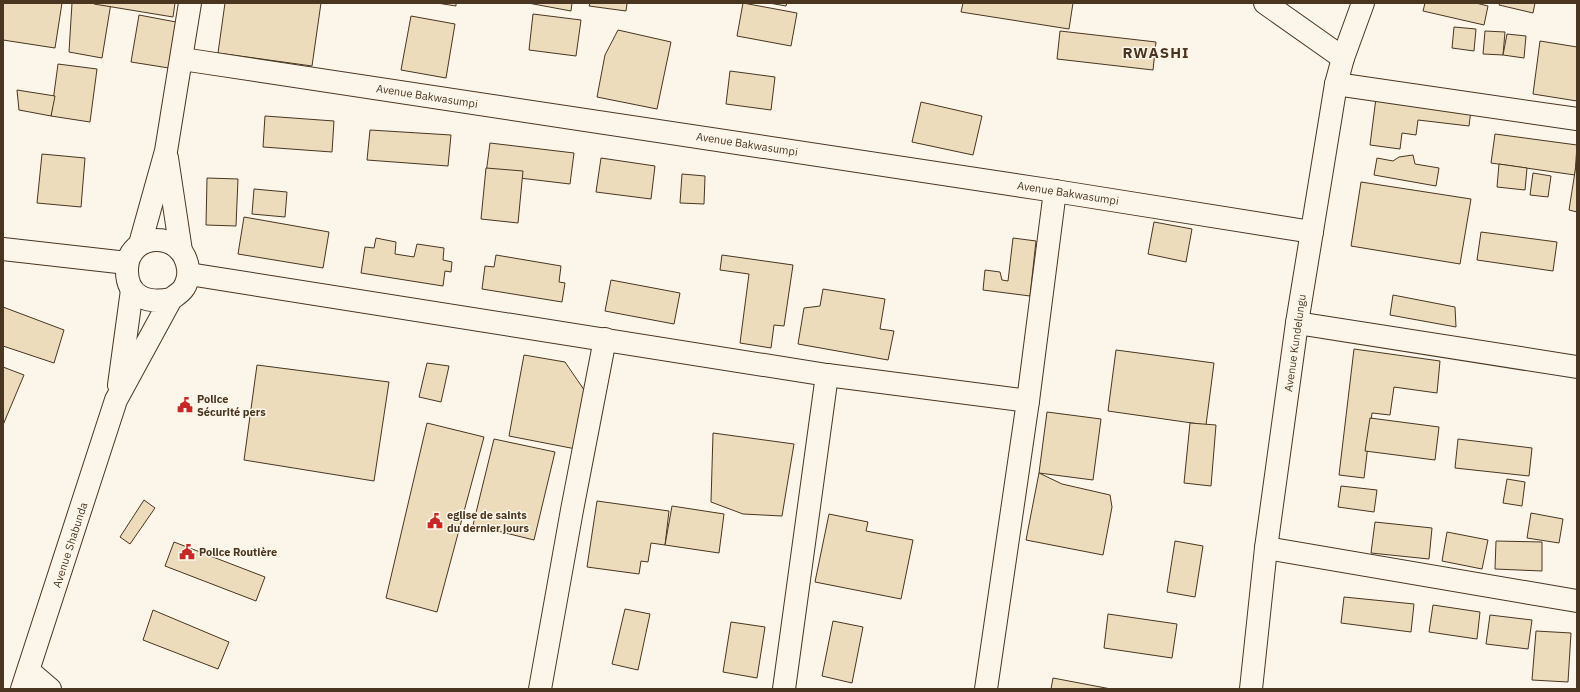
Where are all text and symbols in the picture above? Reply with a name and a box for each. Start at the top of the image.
district label: RWASHI [1122,43,1190,62]
street label: Avenue Bakwasumpi [375,81,479,111]
street label: Avenue Bakwasumpi [695,129,799,159]
street label: Avenue Bakwasumpi [1016,178,1120,208]
street label: Avenue Kundelungu [1281,293,1309,393]
place label: Police Sécurité pers [197,392,266,419]
public building icon: Police Sécurité pers [176,396,194,414]
street label: Avenue Shabunda [50,500,90,589]
place label: eglise de saints du dernier jours [447,508,529,535]
public building icon: eglise de saints du dernier jours [426,512,444,530]
public building icon: Police Routière [178,543,196,561]
place label: Police Routière [199,545,277,559]

